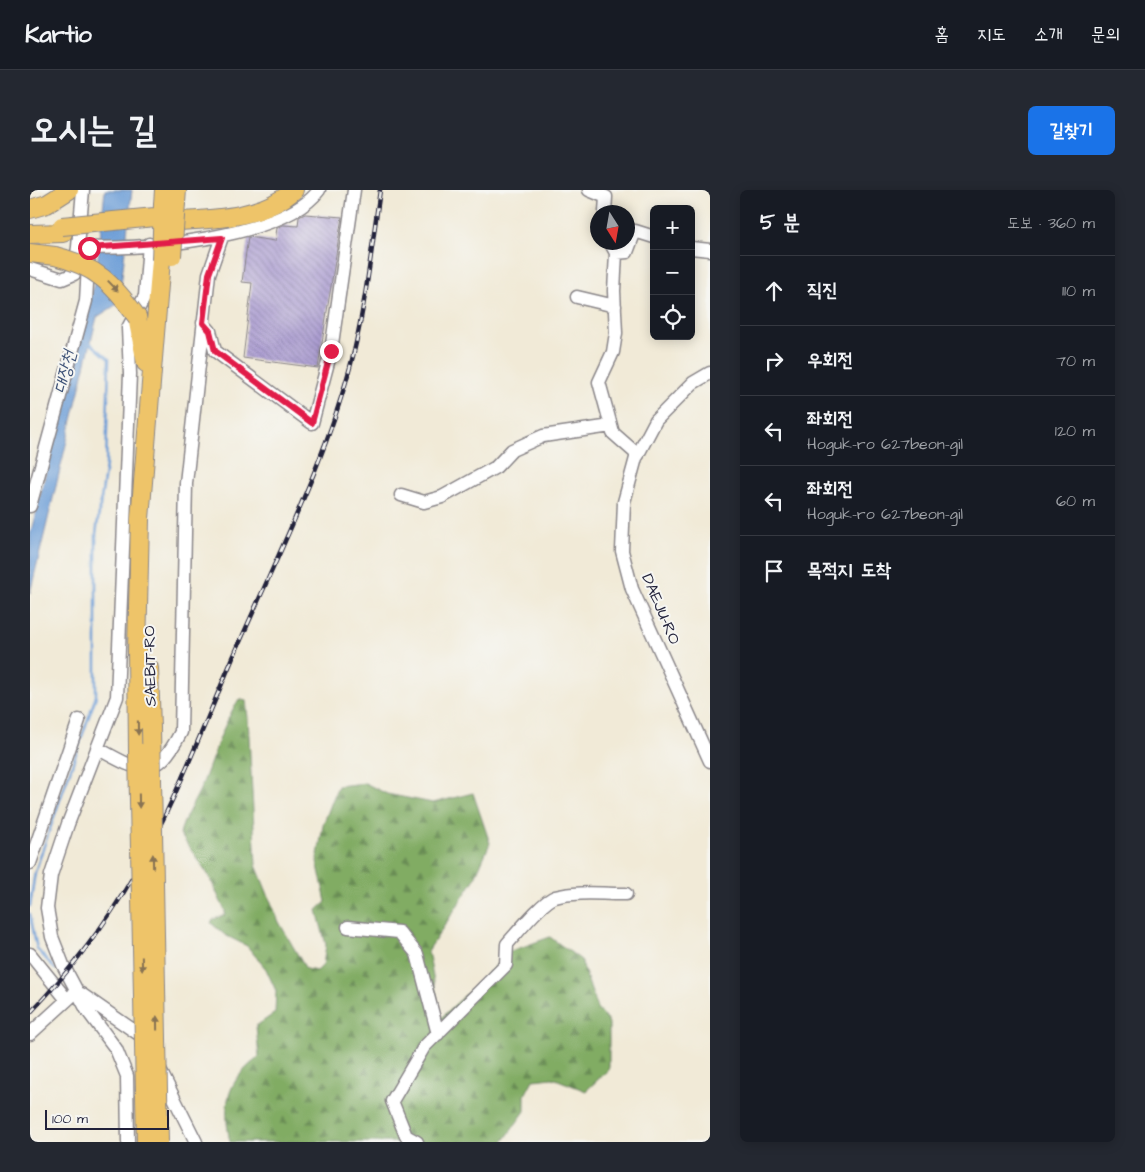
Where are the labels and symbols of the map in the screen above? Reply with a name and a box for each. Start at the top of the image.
north arrow [590,205,635,250]
route start [78,237,101,260]
one-way arrow [107,280,119,292]
route end [320,340,343,363]
water label: 대장천 [48,346,83,396]
street label: DAEJU-RO [636,570,686,648]
street label: SAEBIT-RO [138,625,162,707]
one-way arrow [134,720,142,736]
one-way arrow [135,793,143,809]
one-way arrow [149,853,157,869]
one-way arrow [139,956,147,972]
one-way arrow [152,1015,160,1031]
scale bar [45,1107,169,1130]

